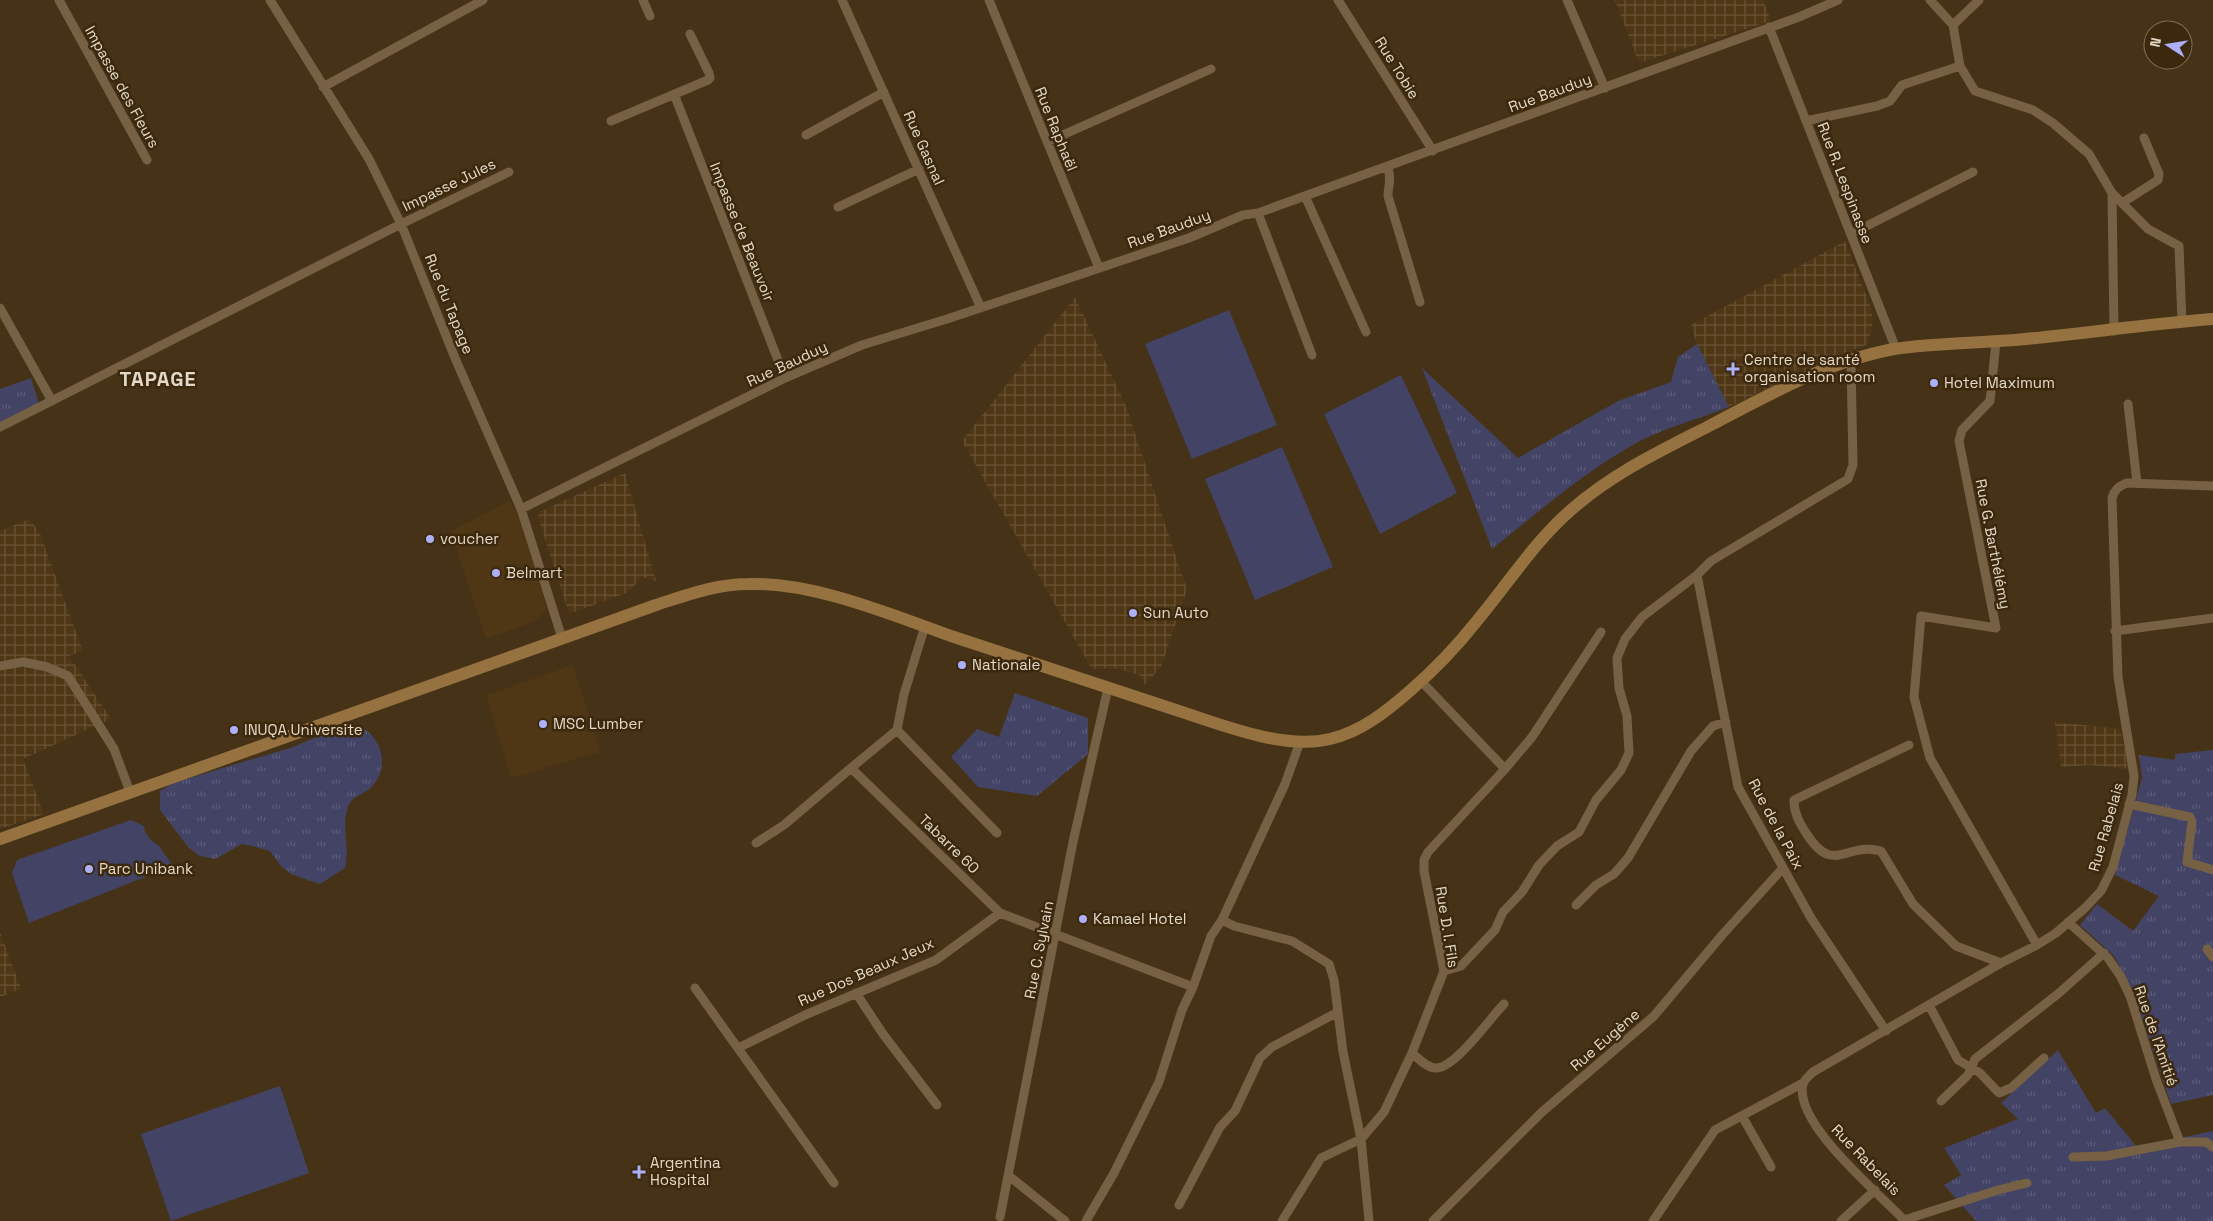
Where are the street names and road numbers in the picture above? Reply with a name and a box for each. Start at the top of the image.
street label: Impasse des Fleurs [81,22,164,151]
street label: Rue Tobie [1371,33,1424,102]
street label: Rue Bauduy [1506,69,1594,116]
street label: Rue Raphaël [1031,84,1082,174]
street label: Rue Gasnal [900,108,949,188]
street label: Rue R. Lespinasse [1814,119,1877,246]
street label: Impasse Jules [399,154,499,215]
street label: Impasse de Beauvoir [706,159,779,305]
street label: Rue Bauduy [1125,205,1213,252]
street label: Rue du Tapage [421,251,478,357]
street label: Rue Bauduy [743,337,830,391]
street label: Rue G. Barthélémy [1972,477,2015,611]
street label: Rue de la Paix [1745,775,1808,872]
street label: Rue Rabelais [2084,780,2127,874]
street label: Tabarre 60 [915,810,984,877]
street label: Rue D. I. Fils [1432,885,1463,969]
street label: Rue C. Sylvain [1020,899,1057,1001]
street label: Rue Dos Beaux Jeux [795,933,937,1010]
street label: Rue de l'Amitié [2130,983,2183,1089]
street label: Rue Eugène [1566,1004,1643,1075]
street label: Rue Rabelais [1828,1120,1905,1199]

